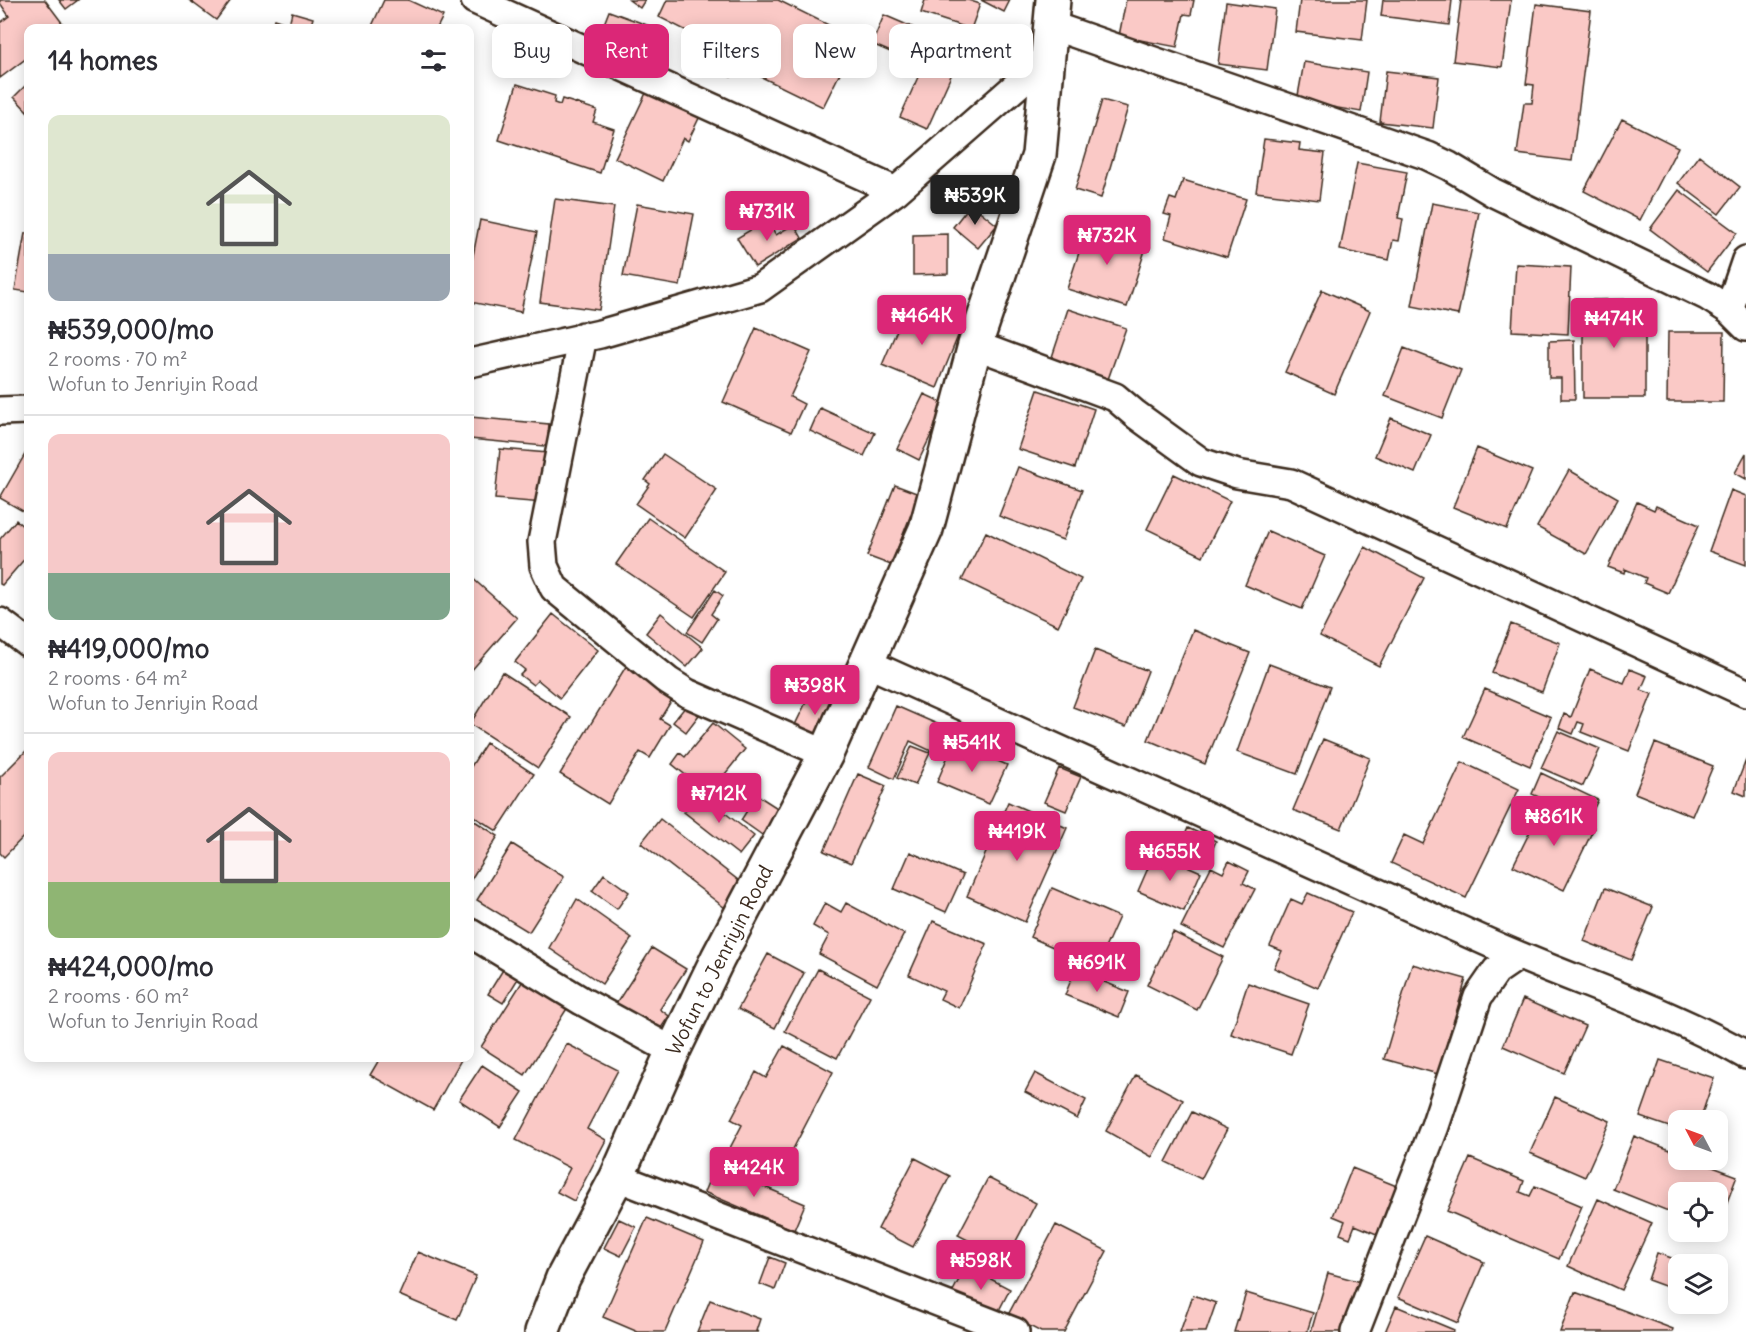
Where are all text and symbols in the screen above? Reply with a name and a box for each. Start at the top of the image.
chip: Buy [492,24,572,78]
chip: Rent [584,24,669,78]
chip: Filters [681,24,781,78]
chip: New [793,24,877,78]
chip: Apartment [889,24,1033,78]
text: 14 homes [48,44,158,77]
icon: filters [417,44,450,77]
icon: home [195,154,303,262]
pin: ₦539K [933,175,1017,226]
text: ₦539K [944,182,1006,207]
pin: ₦731K [725,191,809,242]
text: ₦731K [739,198,795,223]
pin: ₦732K [1065,215,1149,266]
text: ₦732K [1078,222,1136,247]
pin: ₦464K [880,295,964,346]
pin: ₦474K [1572,298,1656,349]
text: ₦464K [891,302,953,327]
text: ₦474K [1584,305,1644,330]
text: ₦539,000/mo [48,313,214,346]
text: 2 rooms · 70 m² [48,346,188,371]
text: Wofun to Jenriyin Road [48,371,258,396]
icon: home [195,473,303,581]
text: ₦419,000/mo [48,632,209,665]
text: 2 rooms · 64 m² [48,665,188,690]
pin: ₦398K [773,665,857,716]
text: ₦398K [784,672,846,697]
text: Wofun to Jenriyin Road [48,690,258,715]
pin: ₦541K [930,722,1014,773]
text: ₦541K [943,729,1001,754]
pin: ₦712K [677,773,761,824]
text: ₦712K [691,780,747,805]
icon: home [195,791,303,899]
pin: ₦861K [1512,796,1596,847]
text: ₦861K [1525,803,1583,828]
pin: ₦419K [975,811,1059,862]
text: ₦419K [988,818,1046,843]
pin: ₦655K [1128,831,1212,882]
text: ₦655K [1139,838,1201,863]
street label: Wofun to Jenriyin Road [660,860,778,1059]
pin: ₦691K [1055,942,1139,993]
text: ₦691K [1068,949,1126,974]
text: ₦424,000/mo [48,950,214,983]
text: 2 rooms · 60 m² [48,983,189,1008]
text: Wofun to Jenriyin Road [48,1008,258,1033]
north arrow [1668,1110,1728,1170]
map controls [1668,1110,1728,1314]
pin: ₦424K [712,1147,796,1198]
text: ₦424K [724,1154,784,1179]
button: locate [1668,1182,1728,1242]
pin: ₦598K [939,1240,1023,1291]
text: ₦598K [950,1247,1012,1272]
button: layers [1668,1254,1728,1314]

